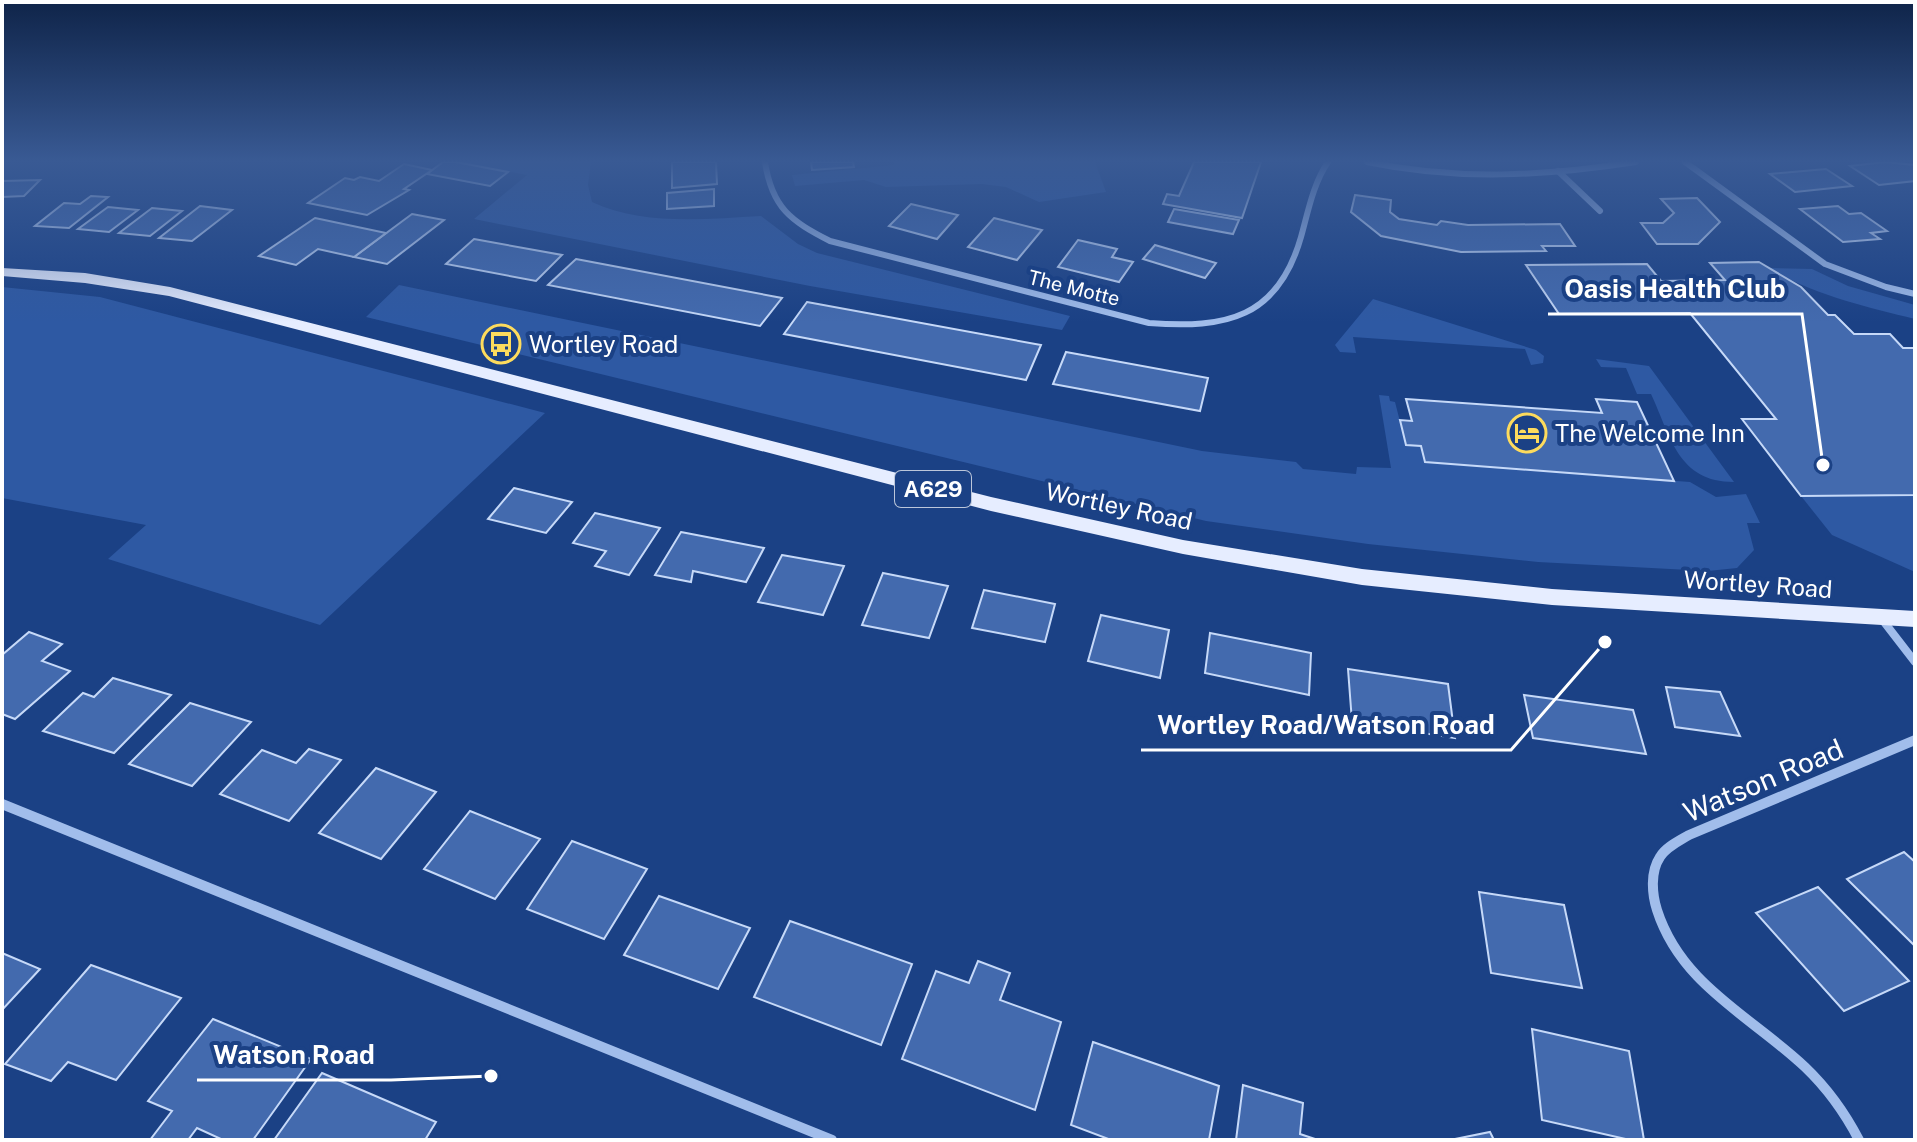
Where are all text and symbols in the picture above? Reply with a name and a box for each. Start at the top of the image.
callout: Oasis Health Club [1548,264,1802,314]
street label: The Motte [1026,265,1122,311]
text: Oasis Health Club [1564,273,1786,304]
bus stop icon: Wortley Road [480,323,522,365]
place label: Wortley Road [529,330,678,358]
hotel icon: The Welcome Inn [1506,412,1548,454]
place label: The Welcome Inn [1555,419,1745,447]
road number: A629 [895,471,971,507]
street label: Wortley Road [1043,477,1195,535]
street label: Wortley Road [1683,565,1833,603]
callout: Wortley Road/Watson Road [1141,700,1511,750]
text: Wortley Road/Watson Road [1157,709,1495,740]
street label: Watson Road [1678,732,1848,828]
callout: Watson Road [197,1030,391,1080]
text: Watson Road [213,1039,375,1070]

